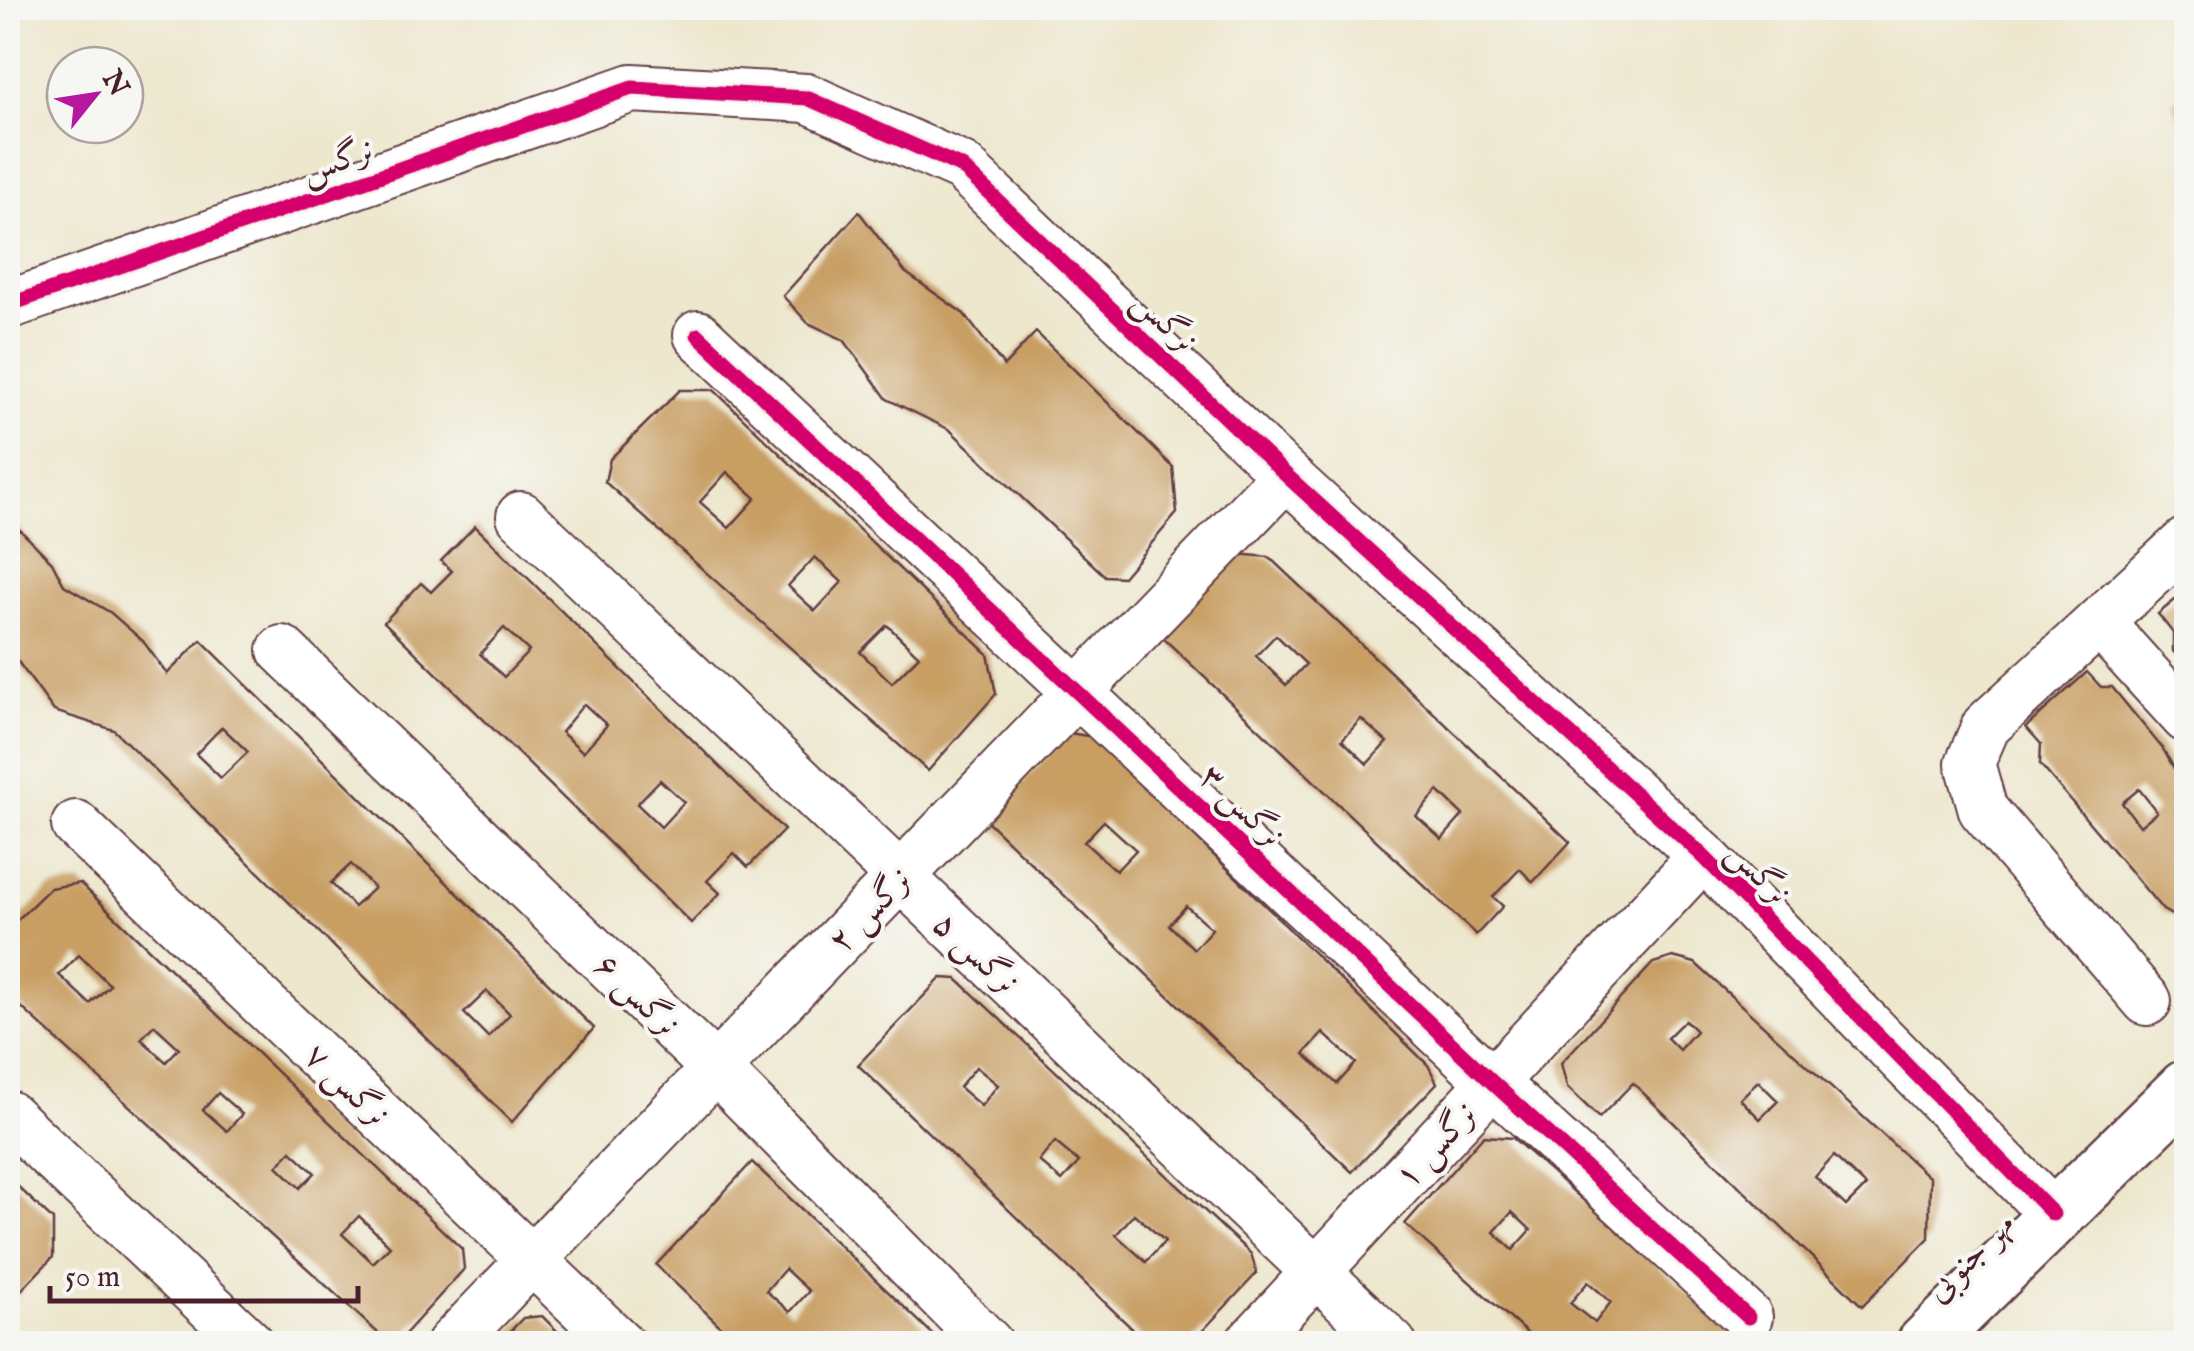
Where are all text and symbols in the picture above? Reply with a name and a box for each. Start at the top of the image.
north arrow [45,45,145,145]
text: N [93,64,136,103]
street label: نرگس [295,128,380,195]
street label: نرگس [1122,280,1207,364]
street label: نرگس ۳ [1189,755,1294,859]
street label: نرگس [1716,831,1800,916]
street label: نرگس ۲ [819,858,923,963]
street label: نرگس ۵ [922,902,1028,1005]
street label: نرگس ۶ [584,944,689,1048]
street label: نرگس ۷ [294,1034,399,1138]
street label: نرگس ۱ [1385,1093,1488,1199]
street label: مهر جنوبی [1916,1203,2026,1313]
scale bar [50,1241,358,1303]
text: 50 m [65,1259,120,1297]

